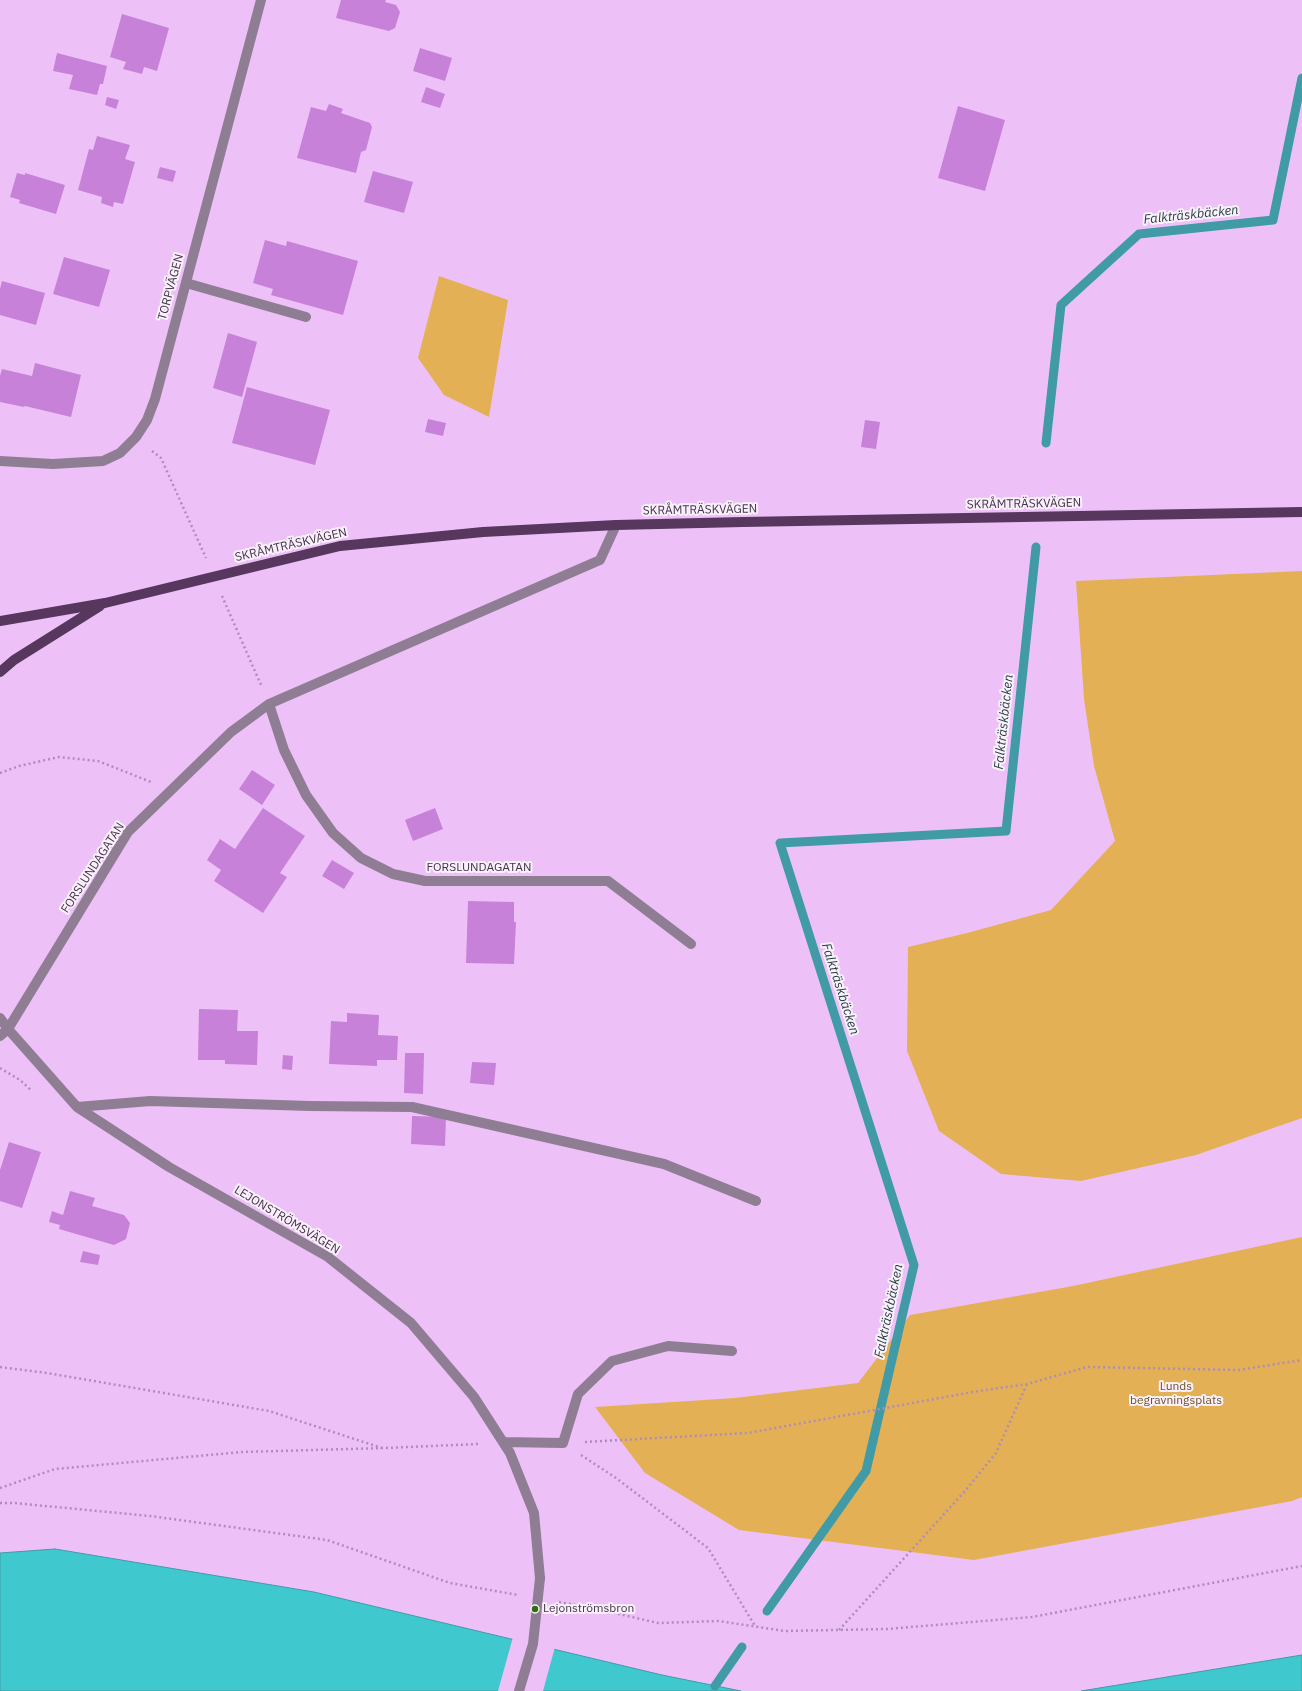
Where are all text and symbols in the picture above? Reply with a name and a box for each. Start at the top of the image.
water label: Falkträskbäcken [1143,202,1239,228]
street label: TORPVÄGEN [155,252,187,322]
street label: SKRÅMTRÄSKVÄGEN [967,496,1081,512]
street label: SKRÅMTRÄSKVÄGEN [643,502,757,518]
street label: SKRÅMTRÄSKVÄGEN [234,525,348,565]
water label: Falkträskbäcken [991,674,1017,770]
street label: FORSLUNDAGATAN [58,820,128,916]
street label: FORSLUNDAGATAN [427,861,531,875]
water label: Falkträskbäcken [818,941,862,1037]
street label: LEJONSTRÖMSVÄGEN [232,1183,342,1257]
water label: Falkträskbäcken [871,1263,907,1359]
park label: Lunds begravningsplats [1130,1380,1222,1408]
place label: Lejonströmsbron [543,1602,634,1616]
marker: Lejonströmsbron [530,1604,540,1614]

